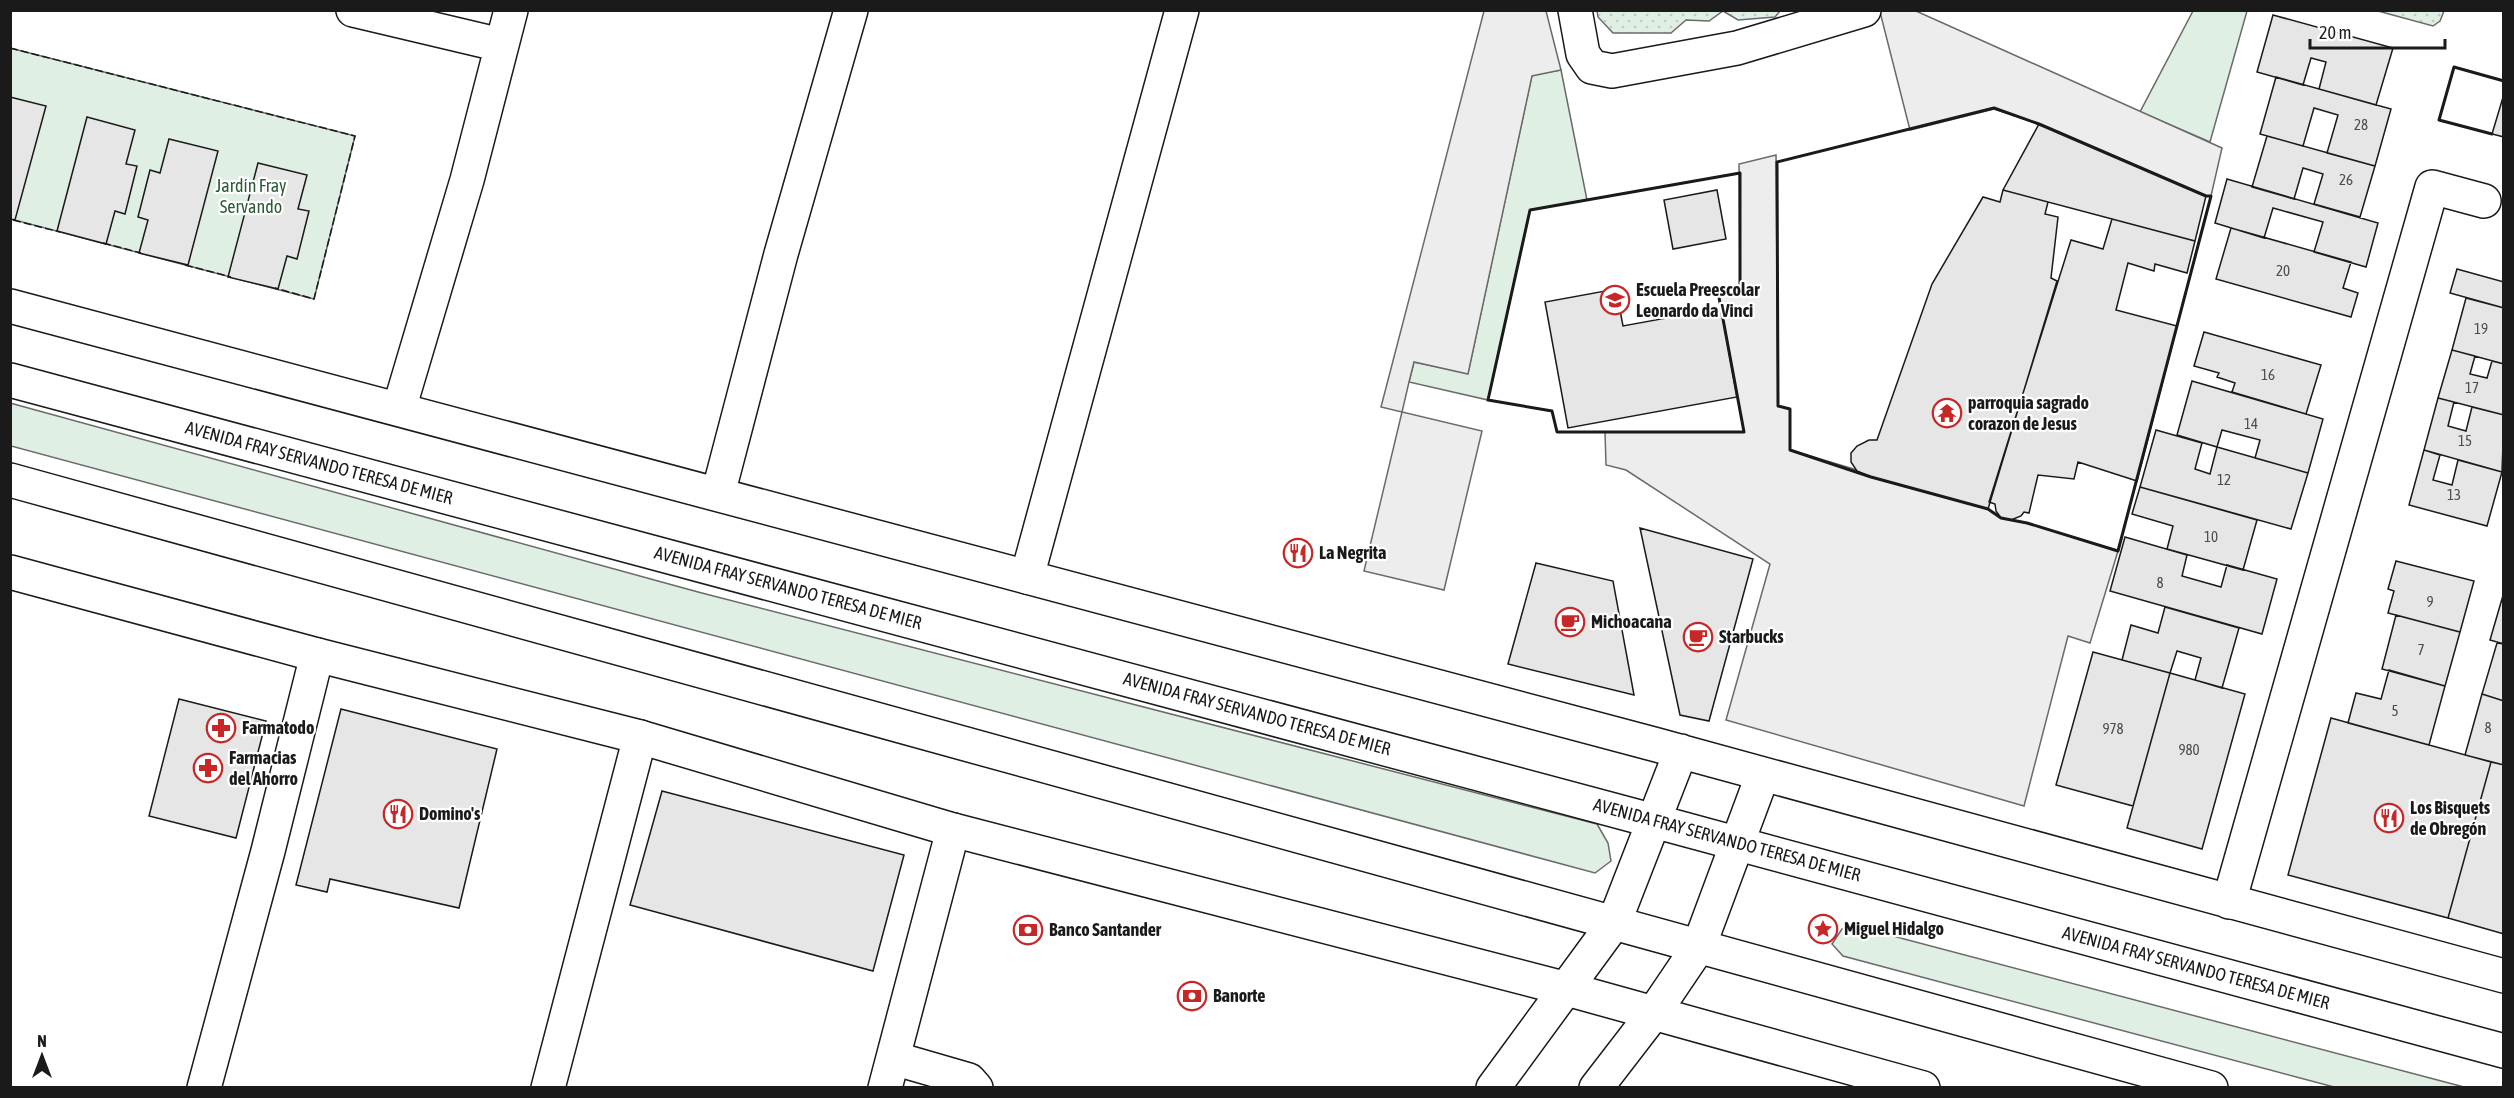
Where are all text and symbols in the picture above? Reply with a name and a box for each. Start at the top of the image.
scale bar [2310,12,2445,50]
text: 20 m [2319,22,2351,43]
house number: 28 [2354,116,2368,133]
house number: 26 [2339,171,2353,188]
park label: Jardín Fray Servando [216,175,286,217]
house number: 20 [2276,262,2290,279]
place label: Escuela Preescolar Leonardo da Vinci [1636,279,1760,321]
school or university icon: Escuela Preescolar Leonardo da Vinci [1599,284,1631,316]
house number: 19 [2474,320,2488,337]
house number: 16 [2261,366,2275,383]
house number: 17 [2465,379,2479,396]
place label: parroquia sagrado corazon de Jesus [1968,392,2089,434]
temple icon: parroquia sagrado corazon de Jesus [1931,397,1963,429]
house number: 14 [2244,415,2258,432]
street label: AVENIDA FRAY SERVANDO TERESA DE MIER [183,417,455,508]
house number: 15 [2458,432,2472,449]
house number: 12 [2217,471,2231,488]
house number: 13 [2447,486,2461,503]
house number: 10 [2204,528,2218,545]
restaurant icon: La Negrita [1282,537,1314,569]
street label: AVENIDA FRAY SERVANDO TERESA DE MIER [652,542,924,633]
place label: La Negrita [1319,542,1386,563]
house number: 8 [2156,574,2164,591]
house number: 9 [2426,593,2434,610]
cafe icon: Michoacana [1554,606,1586,638]
place label: Michoacana [1591,611,1672,632]
cafe icon: Starbucks [1682,621,1714,653]
place label: Starbucks [1719,626,1784,647]
house number: 7 [2417,641,2425,658]
street label: AVENIDA FRAY SERVANDO TERESA DE MIER [1121,668,1393,759]
house number: 5 [2391,702,2399,719]
pharmacy icon: Farmatodo [205,712,237,744]
place label: Farmatodo [242,717,314,738]
house number: 8 [2484,719,2492,736]
house number: 978 [2102,720,2124,737]
house number: 980 [2178,741,2200,758]
place label: Farmacias del Ahorro [229,747,298,789]
pharmacy icon: Farmacias del Ahorro [192,752,224,784]
street label: AVENIDA FRAY SERVANDO TERESA DE MIER [1591,794,1863,885]
place label: Los Bisquets de Obregón [2410,797,2491,839]
restaurant icon: Domino's [382,798,414,830]
restaurant icon: Los Bisquets de Obregón [2373,802,2405,834]
place label: Domino's [419,803,481,824]
place icon: Miguel Hidalgo [1807,913,1839,945]
bank icon: Banco Santander [1012,914,1044,946]
place label: Miguel Hidalgo [1844,918,1944,939]
place label: Banco Santander [1049,919,1162,940]
street label: AVENIDA FRAY SERVANDO TERESA DE MIER [2060,922,2332,1013]
bank icon: Banorte [1176,980,1208,1012]
place label: Banorte [1213,985,1265,1006]
north arrow [12,1026,72,1086]
text: N [37,1032,47,1050]

